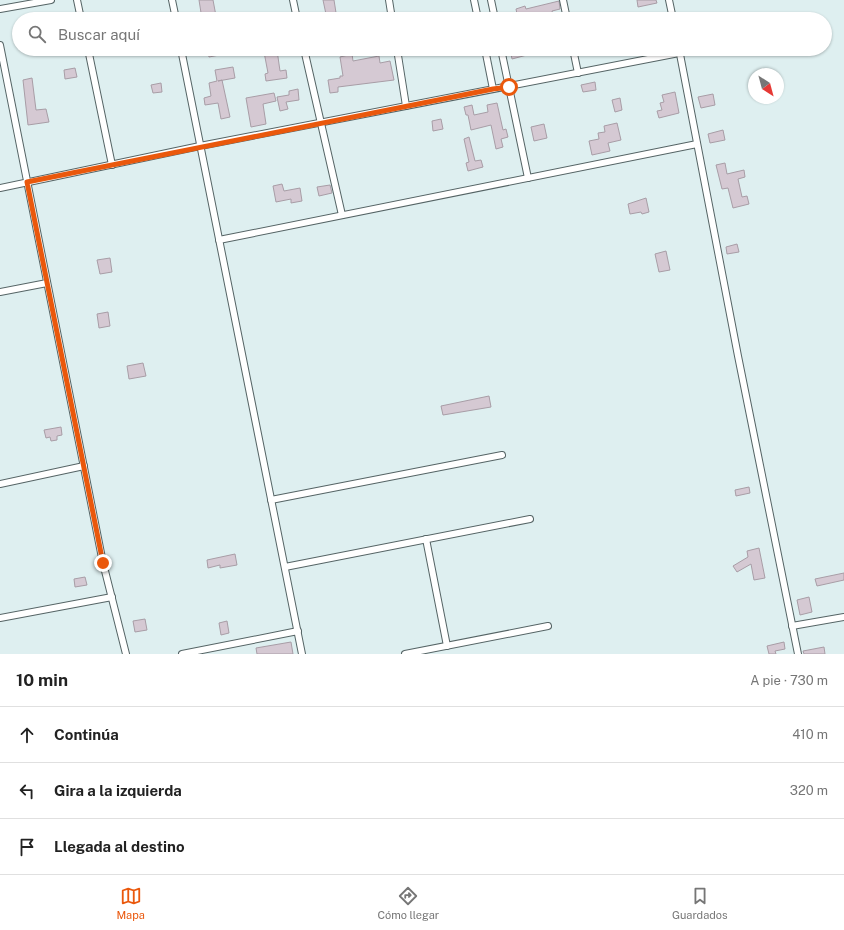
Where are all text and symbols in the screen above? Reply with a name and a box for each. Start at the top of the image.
search box [12,12,832,56]
icon: search [26,23,48,45]
text: Buscar aquí [58,26,140,43]
north arrow [748,68,784,104]
route start [500,78,518,96]
route end [94,554,112,572]
text: 10 min [16,670,68,690]
text: A pie · 730 m [750,673,828,688]
icon: ahead [16,724,38,746]
text: Continúa [54,726,119,743]
text: 410 m [792,727,828,742]
icon: left [16,780,38,802]
text: Gira a la izquierda [54,782,182,799]
text: 320 m [790,783,828,798]
icon: arrive [16,836,38,858]
text: Llegada al destino [54,838,185,855]
tab: Mapa [116,885,145,921]
tab: Cómo llegar [378,885,439,921]
tab: Guardados [672,885,728,921]

